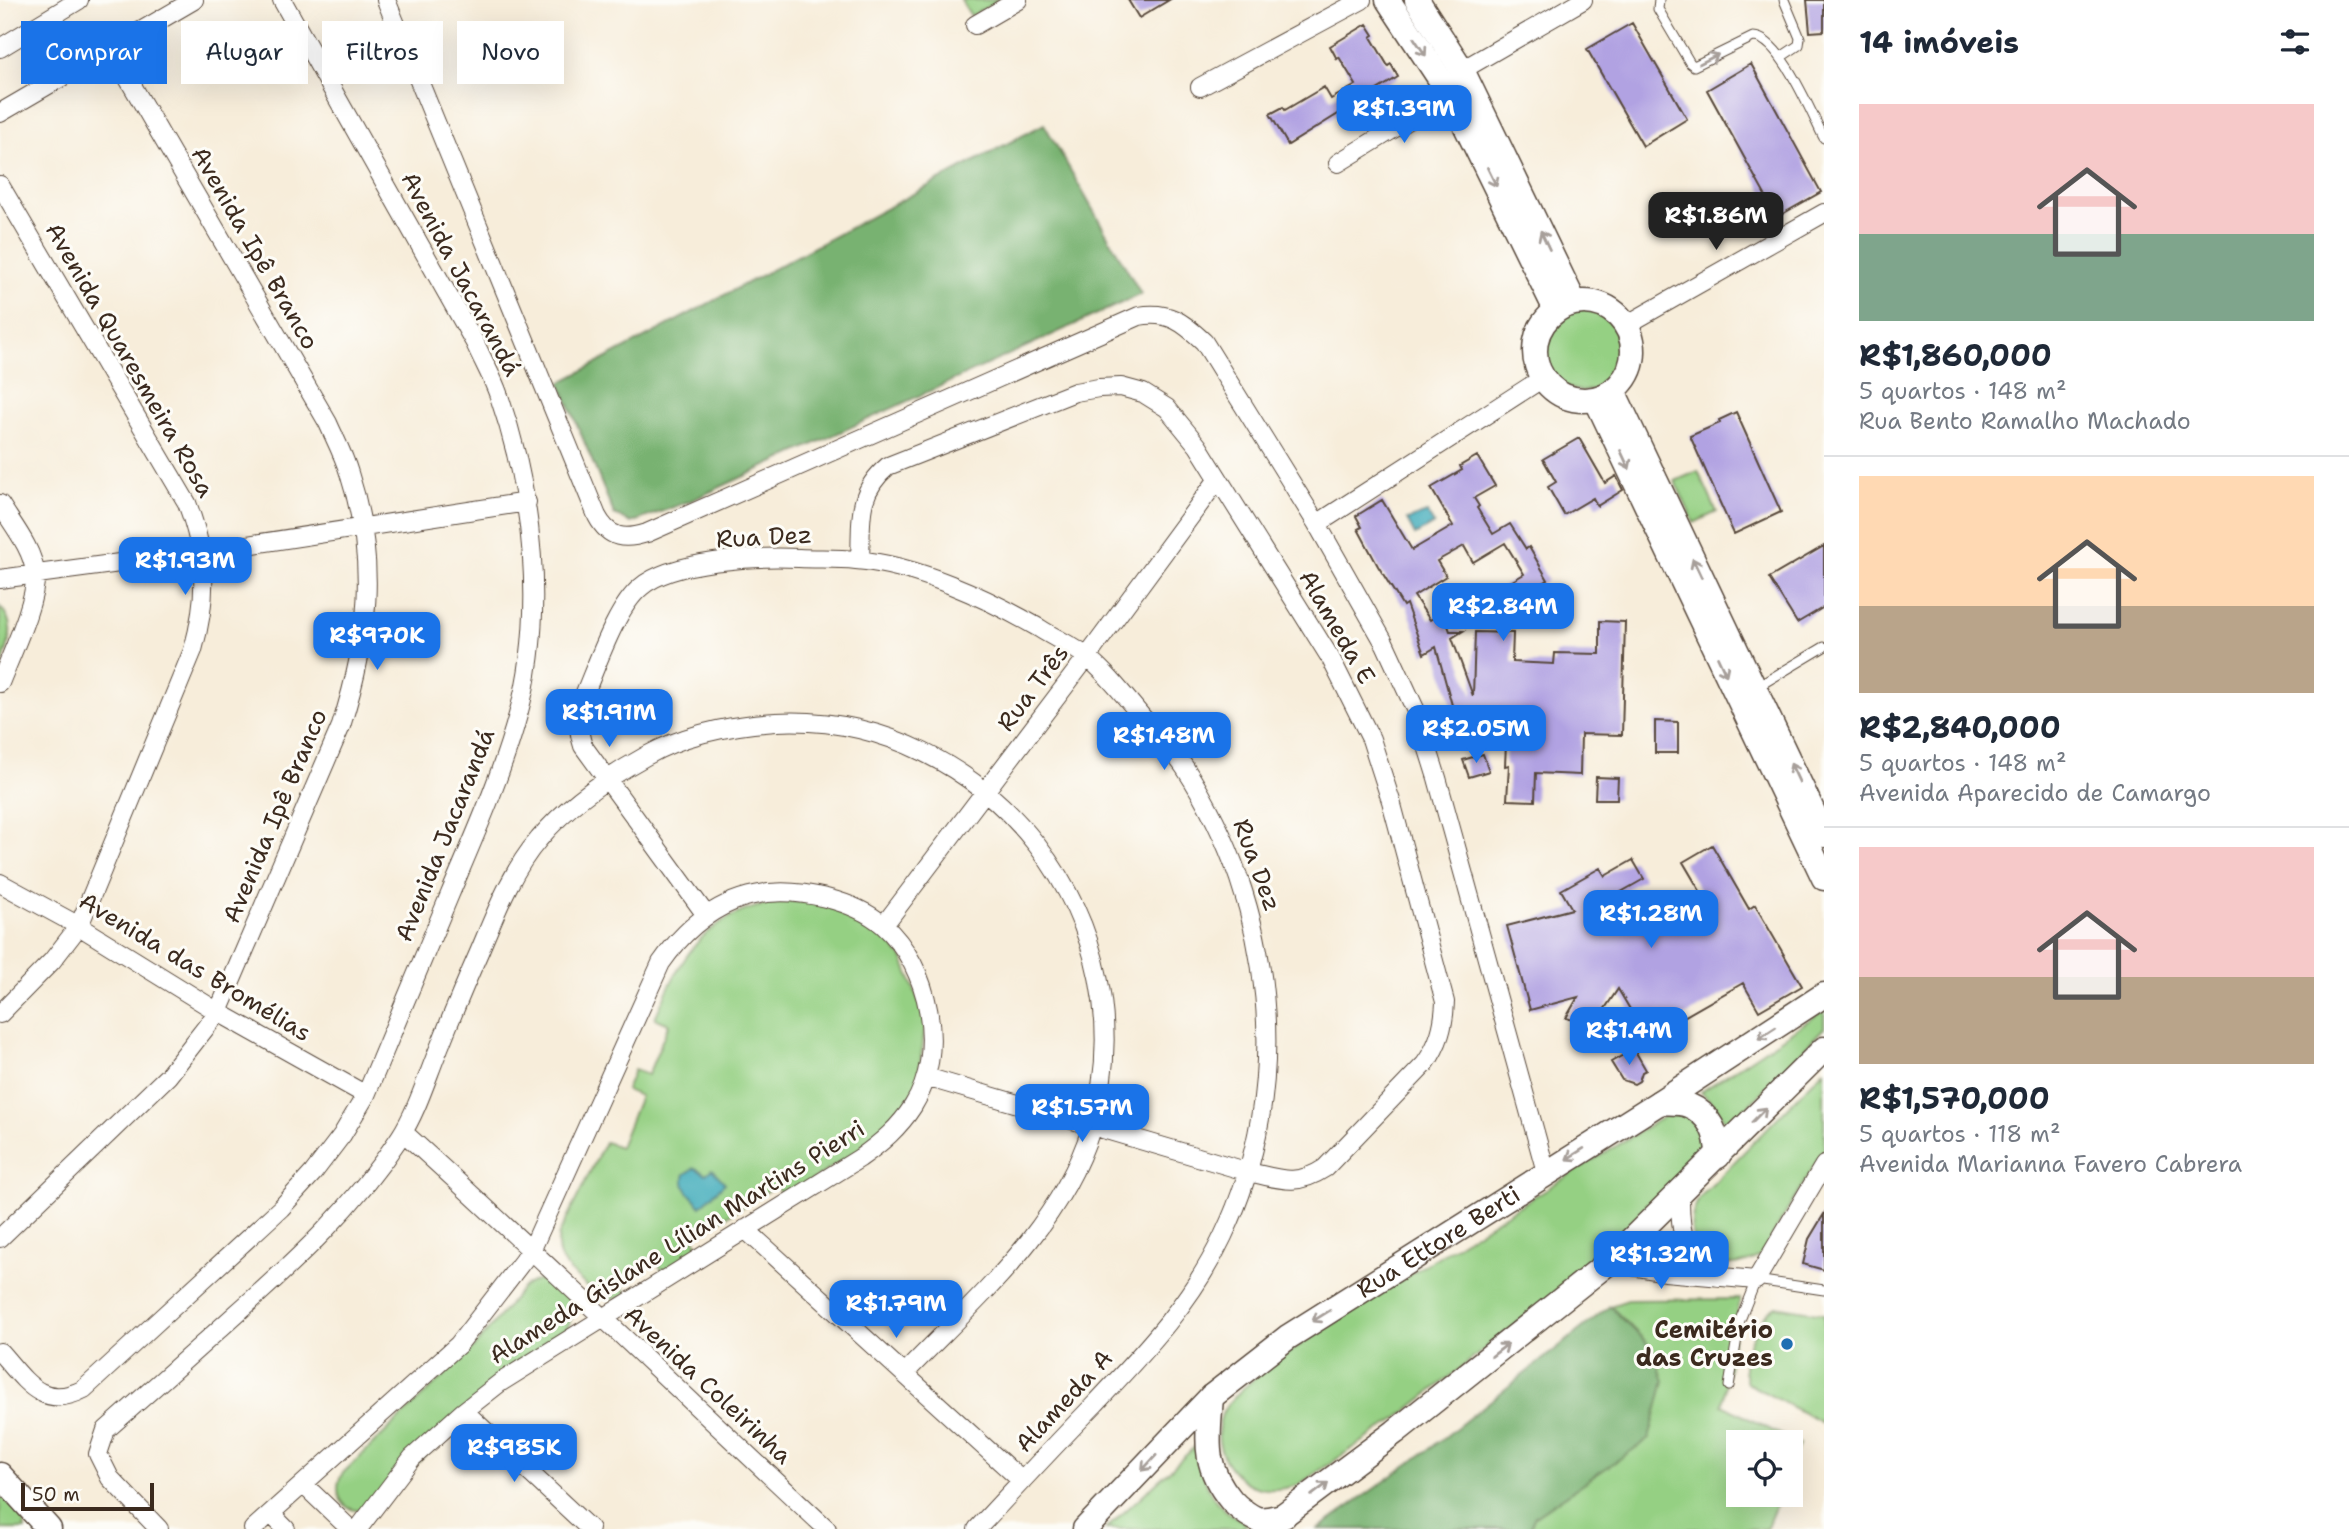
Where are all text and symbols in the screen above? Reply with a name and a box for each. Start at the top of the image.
chip: Comprar [21,21,167,84]
chip: Alugar [181,21,308,84]
chip: Filtros [322,21,443,84]
chip: Novo [457,21,564,84]
text: 14 imóveis [1859,22,2019,63]
icon: filters [2276,23,2314,61]
one-way arrow [1412,37,1427,56]
one-way arrow [1698,52,1719,66]
pin: R$1.39M [1339,86,1469,145]
text: R$1.39M [1353,93,1455,123]
street label: Avenida Ipê Branco [184,141,326,355]
icon: home [2024,149,2150,275]
street label: Avenida Jacarandá [394,166,528,382]
one-way arrow [1485,166,1499,187]
pin: R$1.86M [1651,192,1781,252]
text: R$1.86M [1664,200,1768,230]
street label: Avenida Quaresmeira Rosa [38,217,222,503]
one-way arrow [1538,230,1551,252]
text: R$1,860,000 [1859,335,2052,376]
text: 5 quartos · 148 m² [1859,376,2067,406]
text: Rua Bento Ramalho Machado [1859,406,2191,436]
one-way arrow [1619,449,1632,470]
street label: Rua Dez [715,519,813,555]
icon: home [2024,521,2150,647]
pin: R$1.93M [120,538,250,597]
text: R$1.93M [135,545,235,575]
one-way arrow [1690,558,1703,579]
street label: Alameda E [1291,564,1383,690]
pin: R$2.84M [1438,584,1568,643]
text: R$2.84M [1448,591,1558,621]
pin: R$970K [320,612,434,672]
text: R$970K [329,620,425,650]
street label: Rua Três [990,638,1076,738]
one-way arrow [1716,655,1730,676]
pin: R$1.91M [544,690,674,749]
text: R$1.91M [562,697,656,727]
street label: Avenida Ipê Branco [215,704,335,928]
pin: R$2.05M [1411,706,1541,765]
text: R$2,840,000 [1859,707,2061,748]
pin: R$1.48M [1099,712,1229,772]
text: R$2.05M [1422,713,1530,743]
text: R$1.48M [1113,720,1215,750]
street label: Avenida Jacarandá [388,724,502,946]
text: 5 quartos · 148 m² [1859,748,2067,778]
one-way arrow [1787,763,1801,784]
text: Avenida Aparecido de Camargo [1859,778,2211,808]
street label: Rua Dez [1226,814,1288,916]
street label: Avenida das Bromélias [73,885,317,1049]
pin: R$1.28M [1586,890,1716,950]
icon: home [2024,892,2150,1018]
text: R$1.28M [1599,898,1703,928]
pin: R$1.4M [1572,1007,1686,1067]
text: R$1.4M [1586,1015,1672,1045]
one-way arrow [1758,1026,1778,1040]
text: R$1,570,000 [1859,1078,2050,1119]
pin: R$1.57M [1017,1084,1147,1144]
text: R$1.57M [1031,1092,1133,1122]
one-way arrow [1750,1107,1767,1124]
street label: Alameda Gislane Lílian Martins Pierri [483,1113,871,1371]
text: 5 quartos · 118 m² [1859,1119,2061,1149]
one-way arrow [1565,1148,1585,1162]
text: Avenida Marianna Favero Cabrera [1859,1149,2242,1179]
street label: Rua Ettore Berti [1351,1178,1526,1306]
pin: R$1.32M [1596,1232,1726,1291]
text: R$1.32M [1610,1239,1712,1269]
pin: R$1.79M [831,1280,961,1340]
text: R$1.79M [845,1288,947,1318]
street label: Avenida Coleirinha [617,1299,799,1471]
one-way arrow [1311,1309,1331,1323]
place label: Cemitério das Cruzes [1636,1314,1773,1374]
marker: Cemitério das Cruzes [1779,1336,1795,1352]
one-way arrow [1490,1342,1509,1357]
street label: Alameda A [1008,1343,1120,1459]
pin: R$985K [457,1424,571,1484]
map controls [1726,1430,1803,1507]
button: locate [1726,1430,1803,1507]
text: R$985K [467,1432,561,1462]
one-way arrow [1140,1454,1157,1471]
scale bar [21,1480,154,1512]
one-way arrow [1310,1481,1329,1496]
text: 50 m [32,1482,80,1507]

